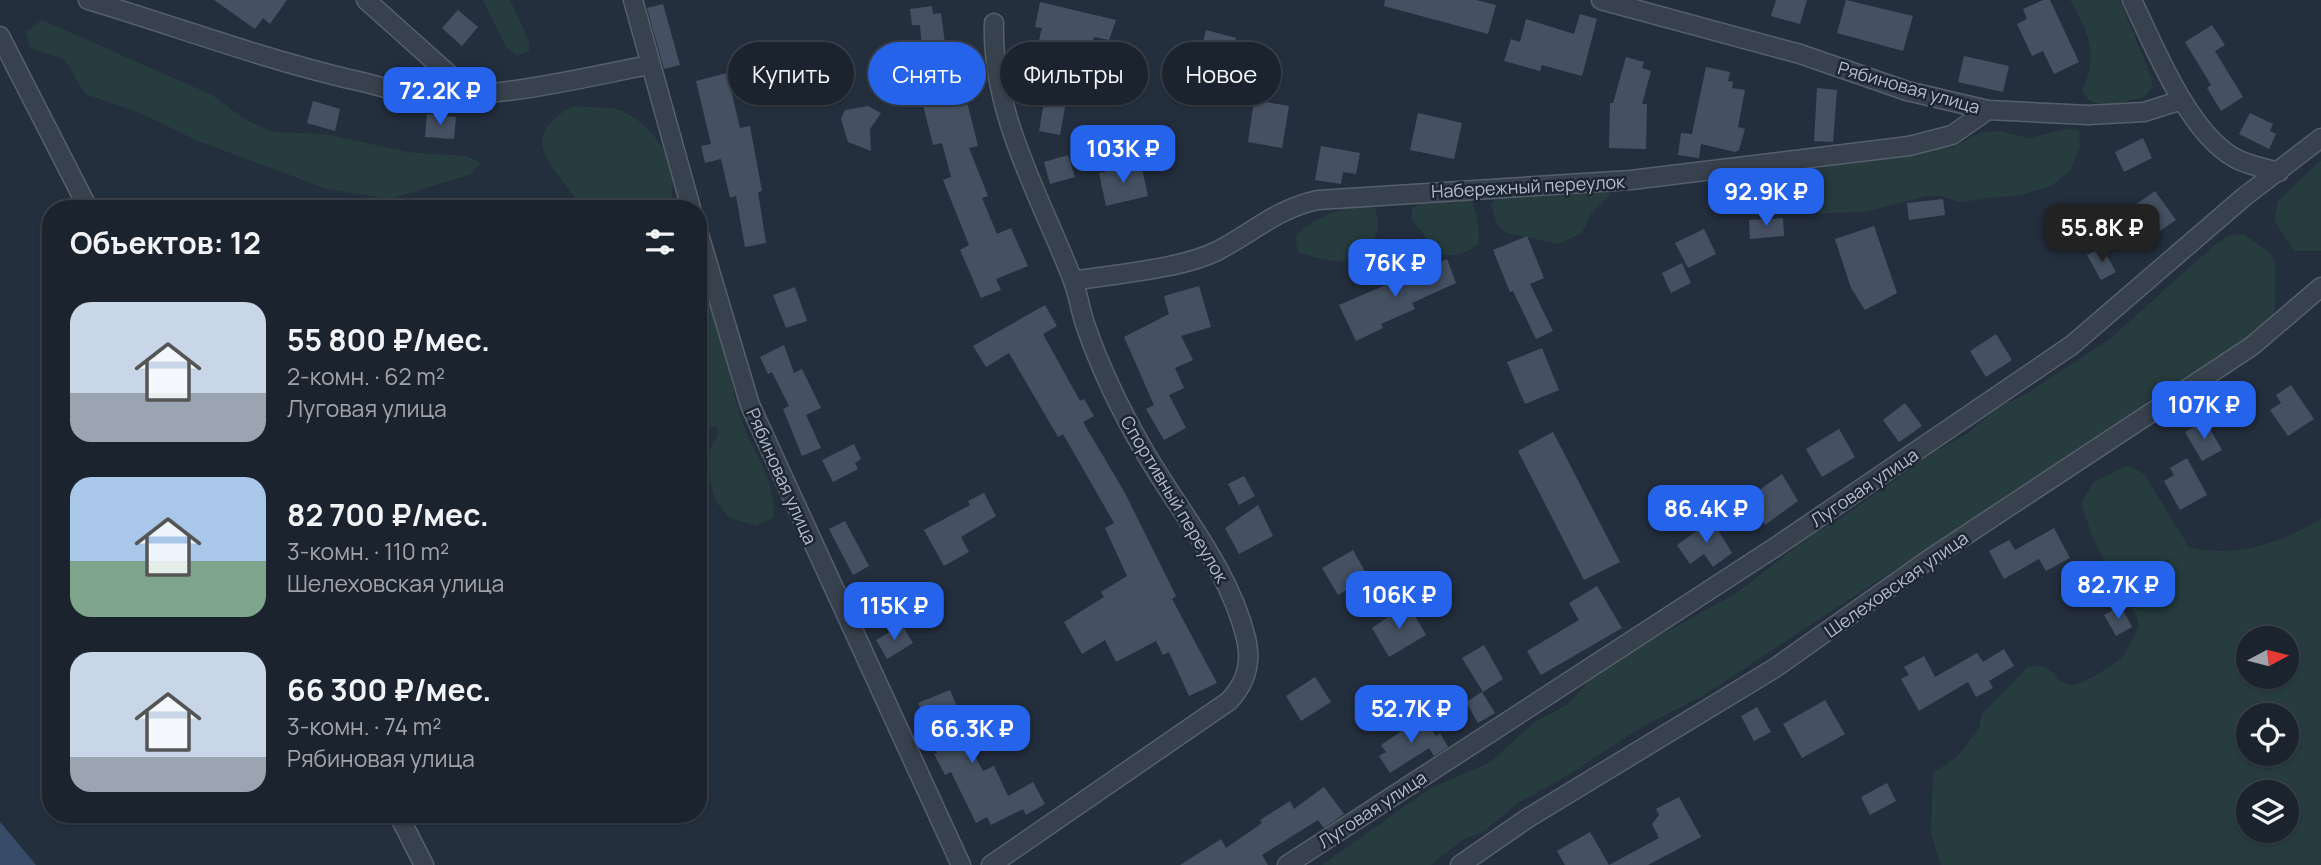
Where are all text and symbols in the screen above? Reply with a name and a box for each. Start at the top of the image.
chip: Купить [728,42,854,105]
chip: Снять [868,42,986,105]
chip: Фильтры [1000,42,1148,105]
chip: Новое [1162,42,1281,105]
street label: Рябиновая улица [1835,55,1983,119]
pin: 72.2K ₽ [375,68,505,127]
text: 72.2K ₽ [399,74,481,106]
pin: 103K ₽ [1066,125,1180,185]
text: 103K ₽ [1086,132,1160,164]
pin: 92.9K ₽ [1701,168,1831,228]
street label: Набережный переулок [1430,169,1627,203]
text: 92.9K ₽ [1724,175,1808,207]
pin: 55.8K ₽ [2037,204,2167,264]
text: 55.8K ₽ [2061,211,2143,243]
text: Объектов: 12 [70,222,261,263]
icon: filters [641,223,679,261]
pin: 76K ₽ [1346,240,1444,299]
text: 76K ₽ [1364,246,1426,278]
text: 55 800 ₽/мес. [287,319,490,360]
icon: home [126,330,210,414]
text: 2-комн. · 62 m² [287,360,445,392]
pin: 107K ₽ [2147,382,2261,441]
text: 107K ₽ [2168,388,2240,420]
text: Луговая улица [287,392,447,424]
street label: Рябиновая улица [741,404,823,548]
street label: Спортивный переулок [1116,411,1235,588]
street label: Луговая улица [1805,442,1923,532]
pin: 86.4K ₽ [1641,486,1771,545]
text: 86.4K ₽ [1664,492,1748,524]
text: 82 700 ₽/мес. [287,494,489,535]
icon: home [126,505,210,589]
street label: Шелеховская улица [1819,525,1973,643]
text: 3-комн. · 110 m² [287,535,449,567]
pin: 82.7K ₽ [2053,562,2183,621]
text: Шелеховская улица [287,567,504,599]
text: 82.7K ₽ [2077,568,2159,600]
pin: 106K ₽ [1342,572,1456,631]
text: 106K ₽ [1362,578,1436,610]
pin: 115K ₽ [837,582,951,642]
text: 115K ₽ [860,589,928,621]
north arrow [2236,626,2300,690]
map controls [2236,626,2299,843]
text: 66 300 ₽/мес. [287,669,491,710]
icon: home [126,680,210,764]
pin: 52.7K ₽ [1346,686,1476,745]
text: 52.7K ₽ [1371,692,1451,724]
button: locate [2236,703,2299,766]
pin: 66.3K ₽ [907,706,1037,765]
text: 3-комн. · 74 m² [287,710,441,742]
text: 66.3K ₽ [930,712,1014,744]
text: Рябиновая улица [287,742,475,774]
street label: Луговая улица [1313,765,1431,853]
button: layers [2236,780,2299,843]

